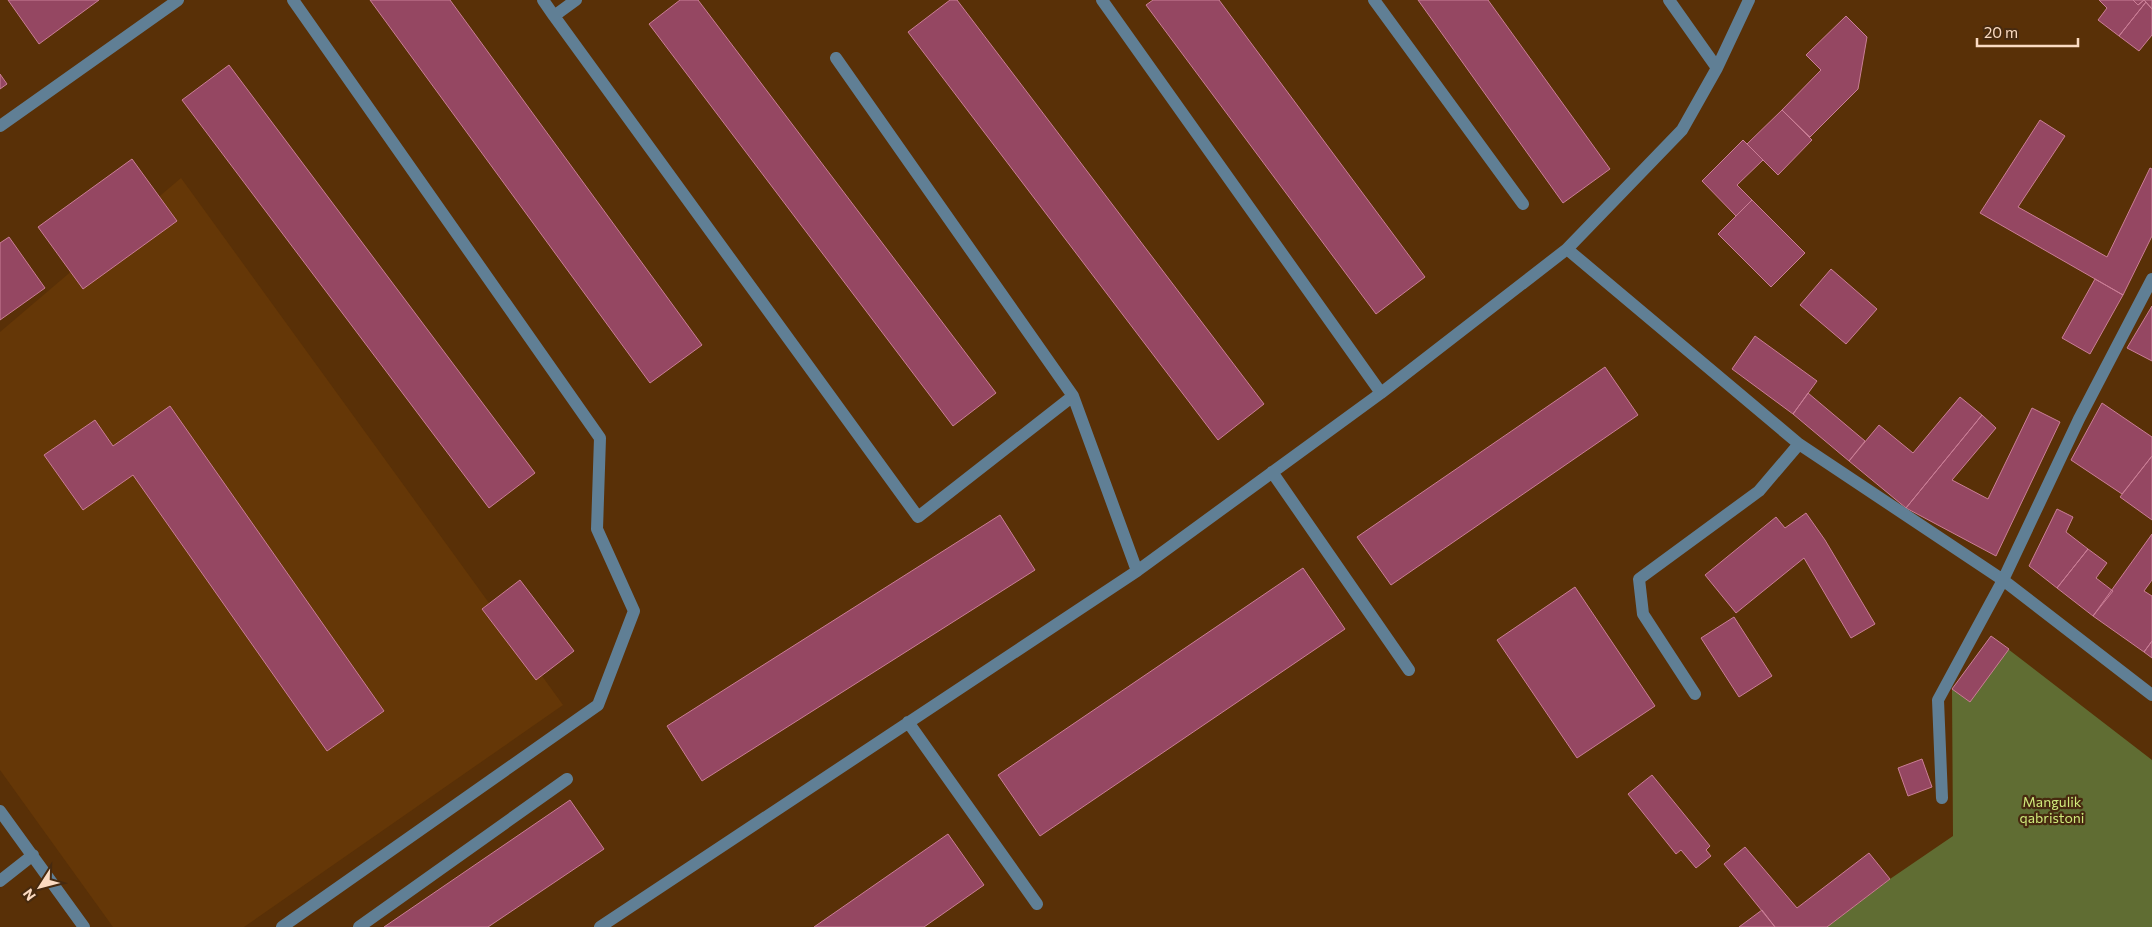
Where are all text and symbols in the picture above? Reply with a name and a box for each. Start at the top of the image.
scale bar [1977,15,2078,47]
text: 20 m [1984,23,2018,41]
park label: Mangulik qabristoni [2020,793,2084,826]
north arrow [15,862,65,912]
text: N [19,886,39,904]

